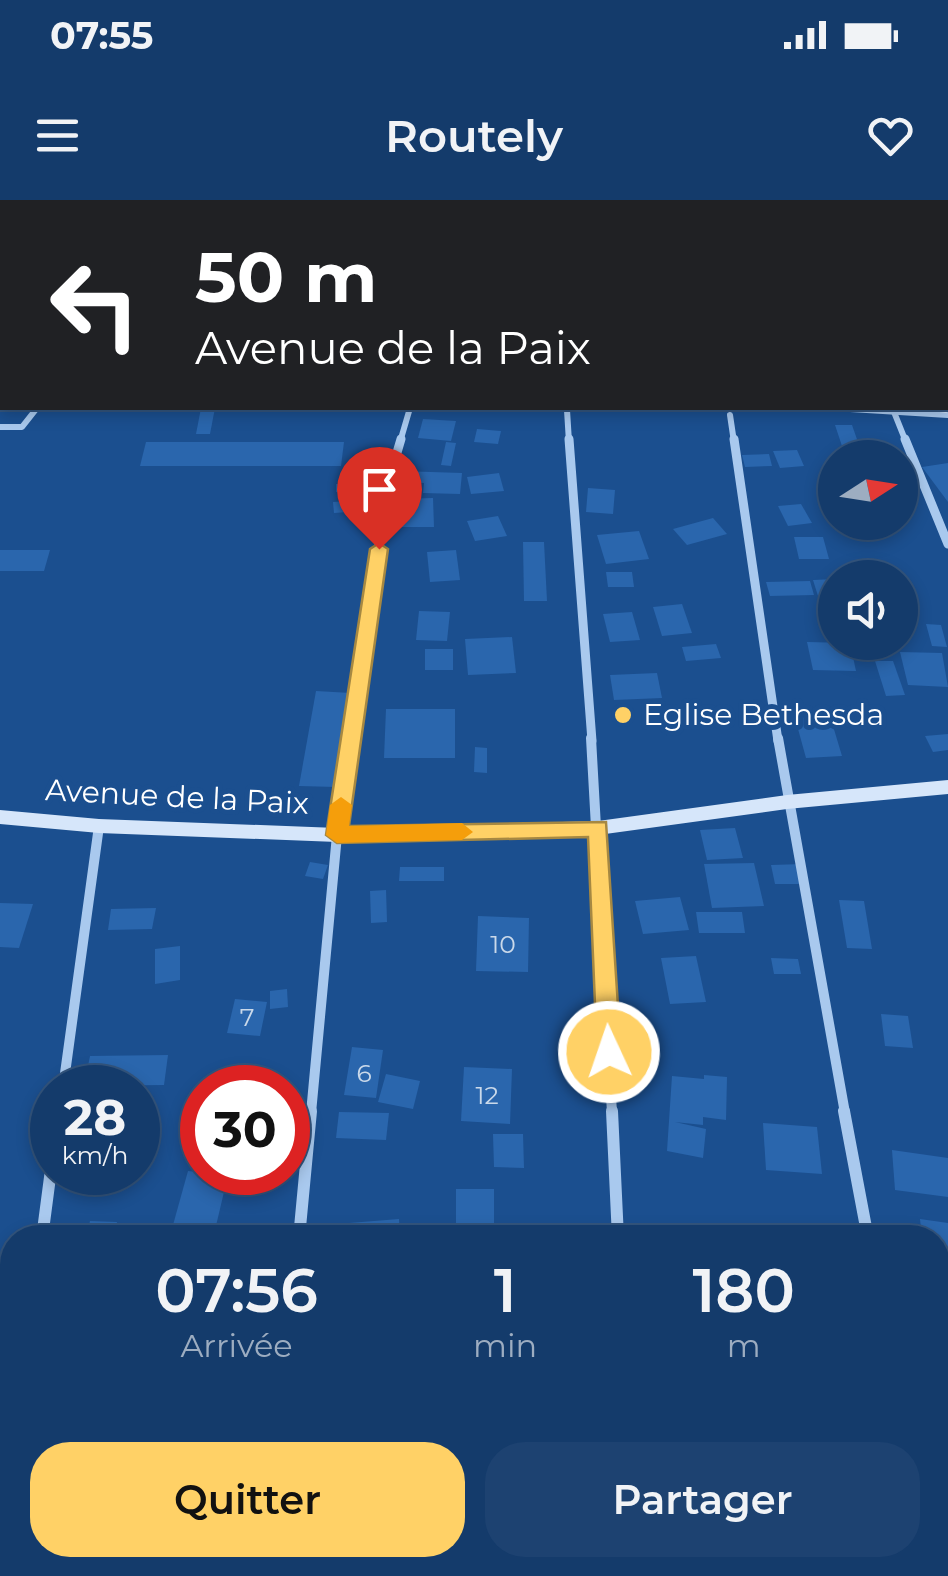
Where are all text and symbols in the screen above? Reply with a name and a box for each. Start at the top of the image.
text: 07:55 [50,12,153,59]
icon: menu [30,108,85,163]
text: Routely [385,108,563,163]
icon: heart [863,108,918,163]
text: 50 m [195,234,377,320]
icon: left [30,240,160,370]
text: Avenue de la Paix [195,320,591,375]
north arrow [818,440,918,540]
map controls [818,440,918,660]
pin [337,447,422,550]
icon: arrive [352,462,407,517]
button: sound [818,560,918,660]
place label: Eglise Bethesda [643,696,884,733]
marker: Eglise Bethesda [612,704,634,726]
street label: Avenue de la Paix [44,771,310,822]
house number: 10 [490,929,516,959]
position arrow [557,1000,661,1104]
house number: 7 [240,1002,254,1032]
house number: 6 [356,1058,372,1088]
speed limit sign: 30 [180,1065,310,1195]
house number: 12 [475,1080,499,1110]
text: 28 [64,1087,126,1148]
text: km/h [62,1140,128,1170]
text: 07:56 [155,1254,318,1327]
text: 1 [494,1254,517,1327]
text: 180 [692,1254,795,1327]
text: Arrivée [180,1326,293,1365]
text: min [473,1326,537,1365]
text: m [727,1326,761,1365]
button: Quitter [30,1442,465,1557]
button: Partager [485,1442,920,1557]

